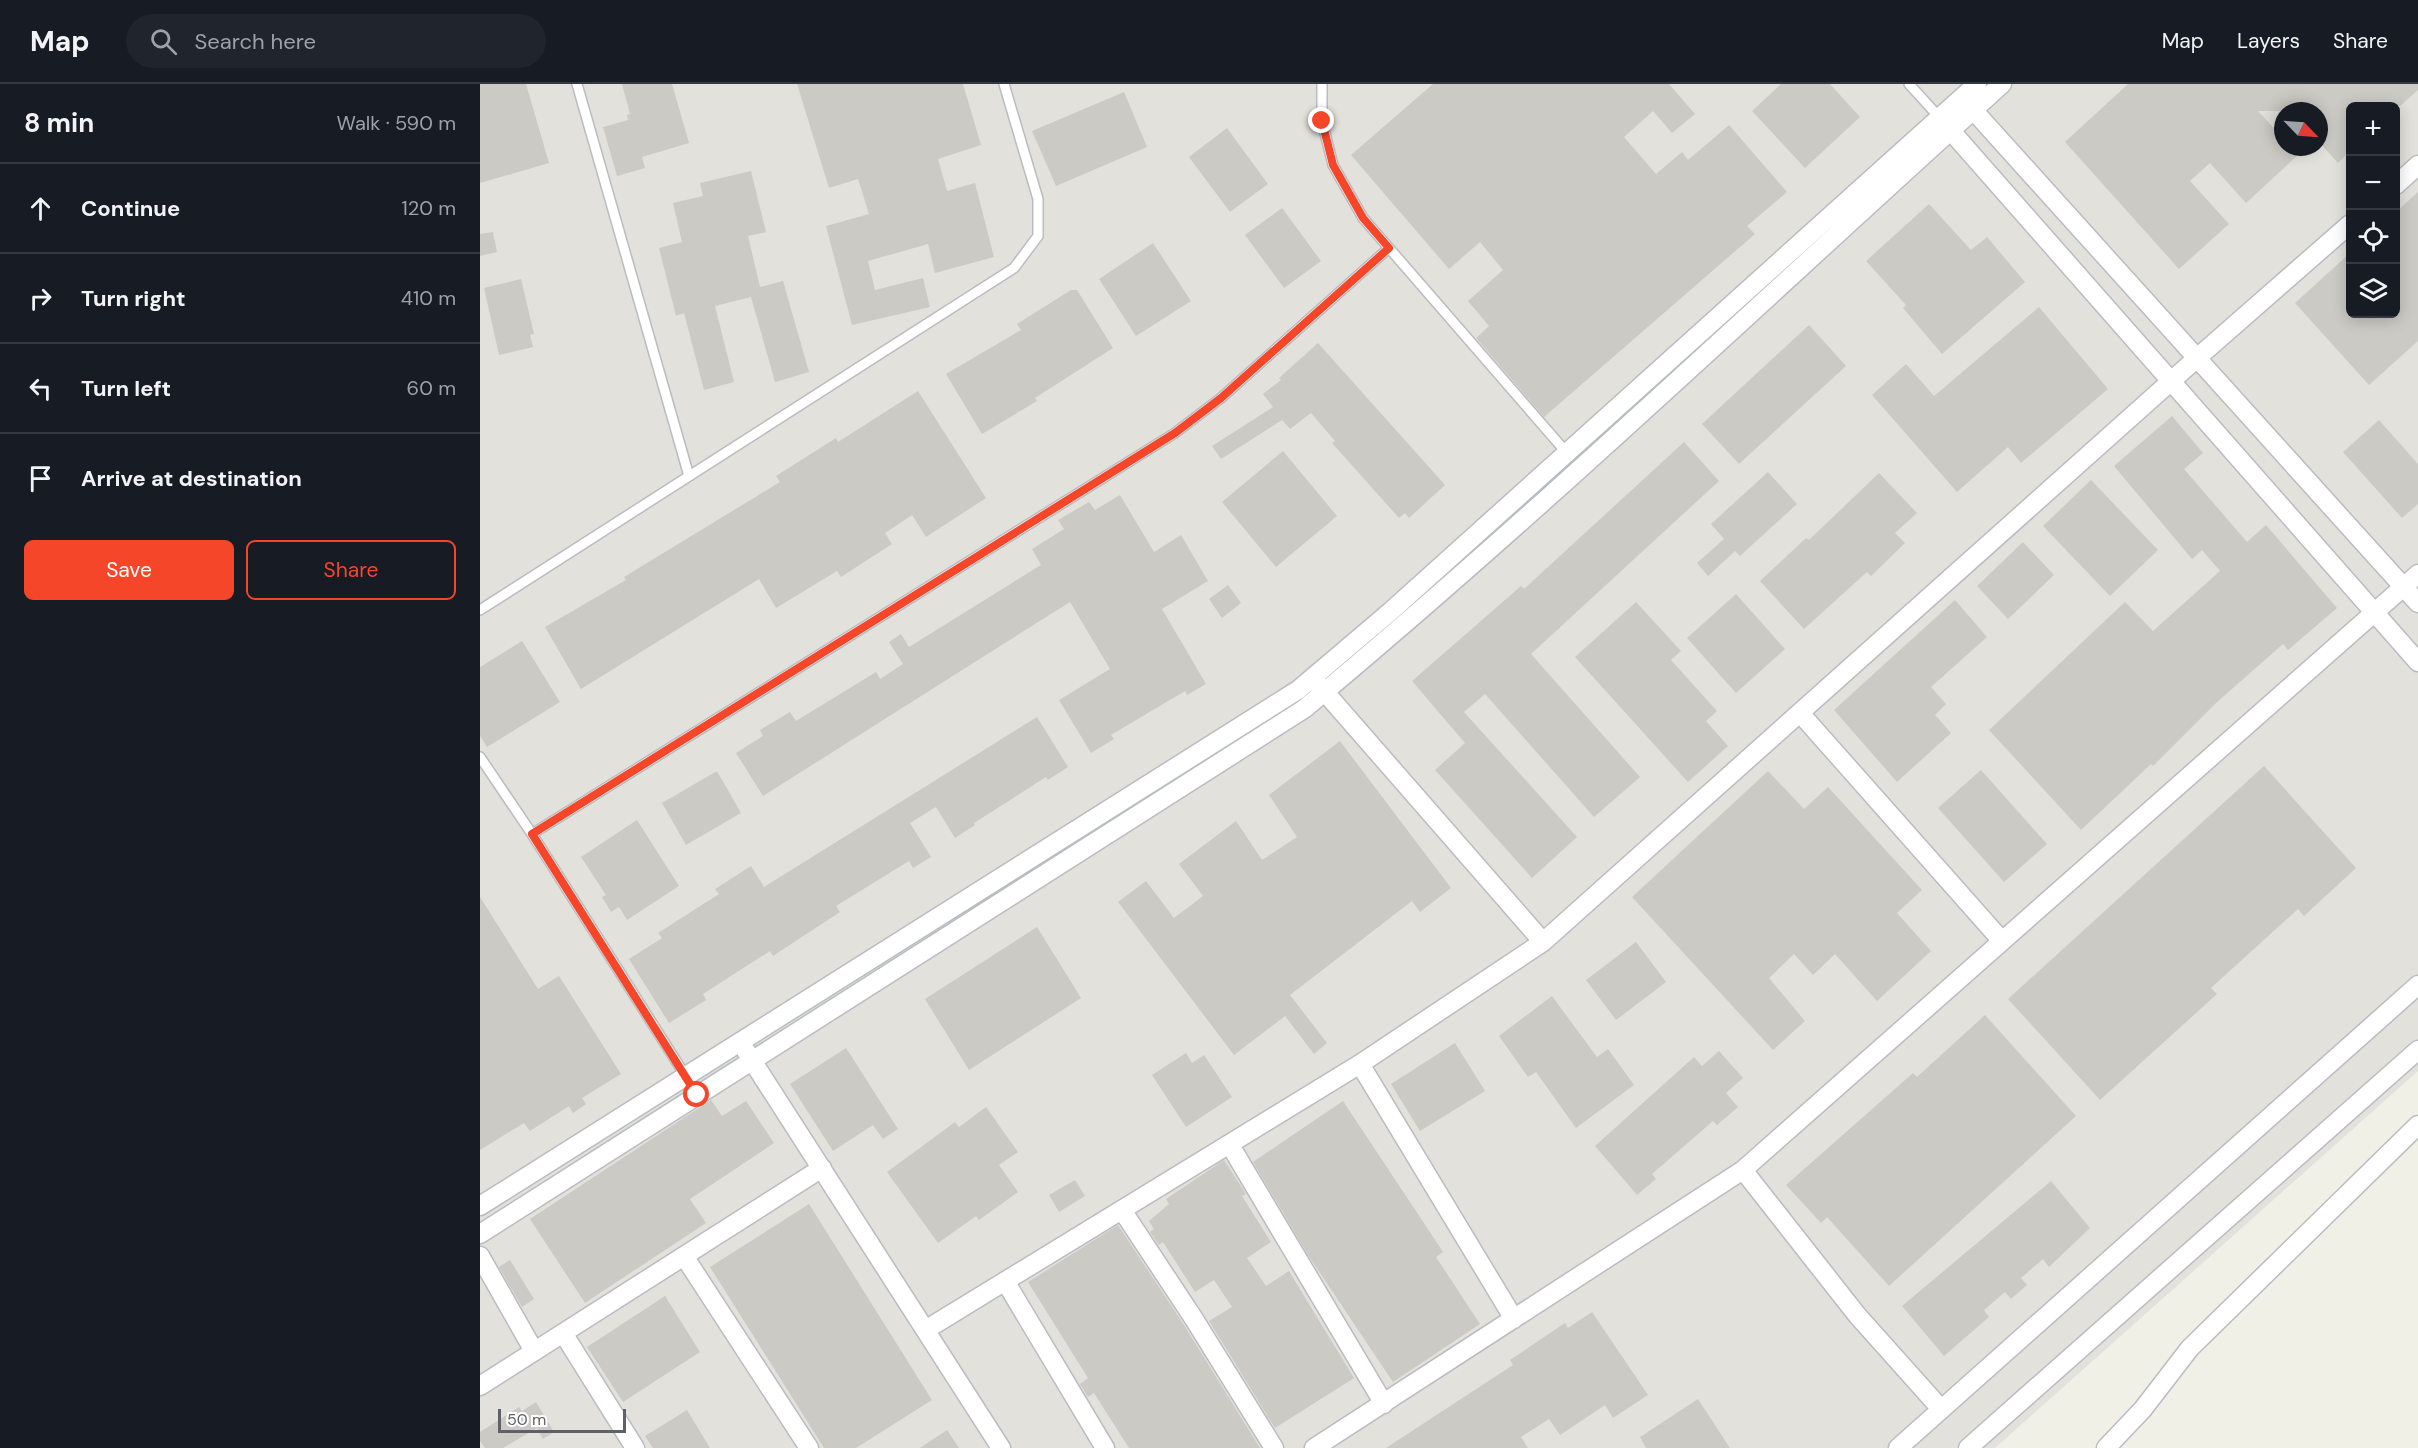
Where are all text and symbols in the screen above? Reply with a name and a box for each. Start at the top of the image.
search box [126,14,546,68]
text: Map [30,23,90,60]
icon: search [147,25,180,58]
text: Search here [195,27,316,56]
text: Map [2162,27,2204,55]
text: Layers [2237,27,2300,55]
text: Share [2333,27,2388,55]
north arrow [2274,102,2328,156]
map controls [2346,102,2400,318]
button: + [2346,102,2400,156]
text: 8 min [24,106,94,140]
route end [1308,107,1334,133]
text: Walk · 590 m [337,110,456,136]
button: − [2346,156,2400,210]
icon: ahead [24,192,57,225]
text: Continue [81,194,180,223]
text: 120 m [402,195,456,221]
button: locate [2346,210,2400,264]
button: layers [2346,264,2400,318]
icon: right [24,282,57,315]
text: Turn right [81,284,186,313]
text: 410 m [401,285,456,311]
icon: left [24,372,57,405]
text: Turn left [81,374,171,403]
text: 60 m [407,375,456,401]
icon: arrive [24,462,57,495]
text: Arrive at destination [81,464,302,493]
button: Save [24,540,234,600]
button: Share [246,540,456,600]
route start [683,1081,709,1107]
scale bar [498,1406,626,1434]
text: 50 m [507,1409,546,1430]

